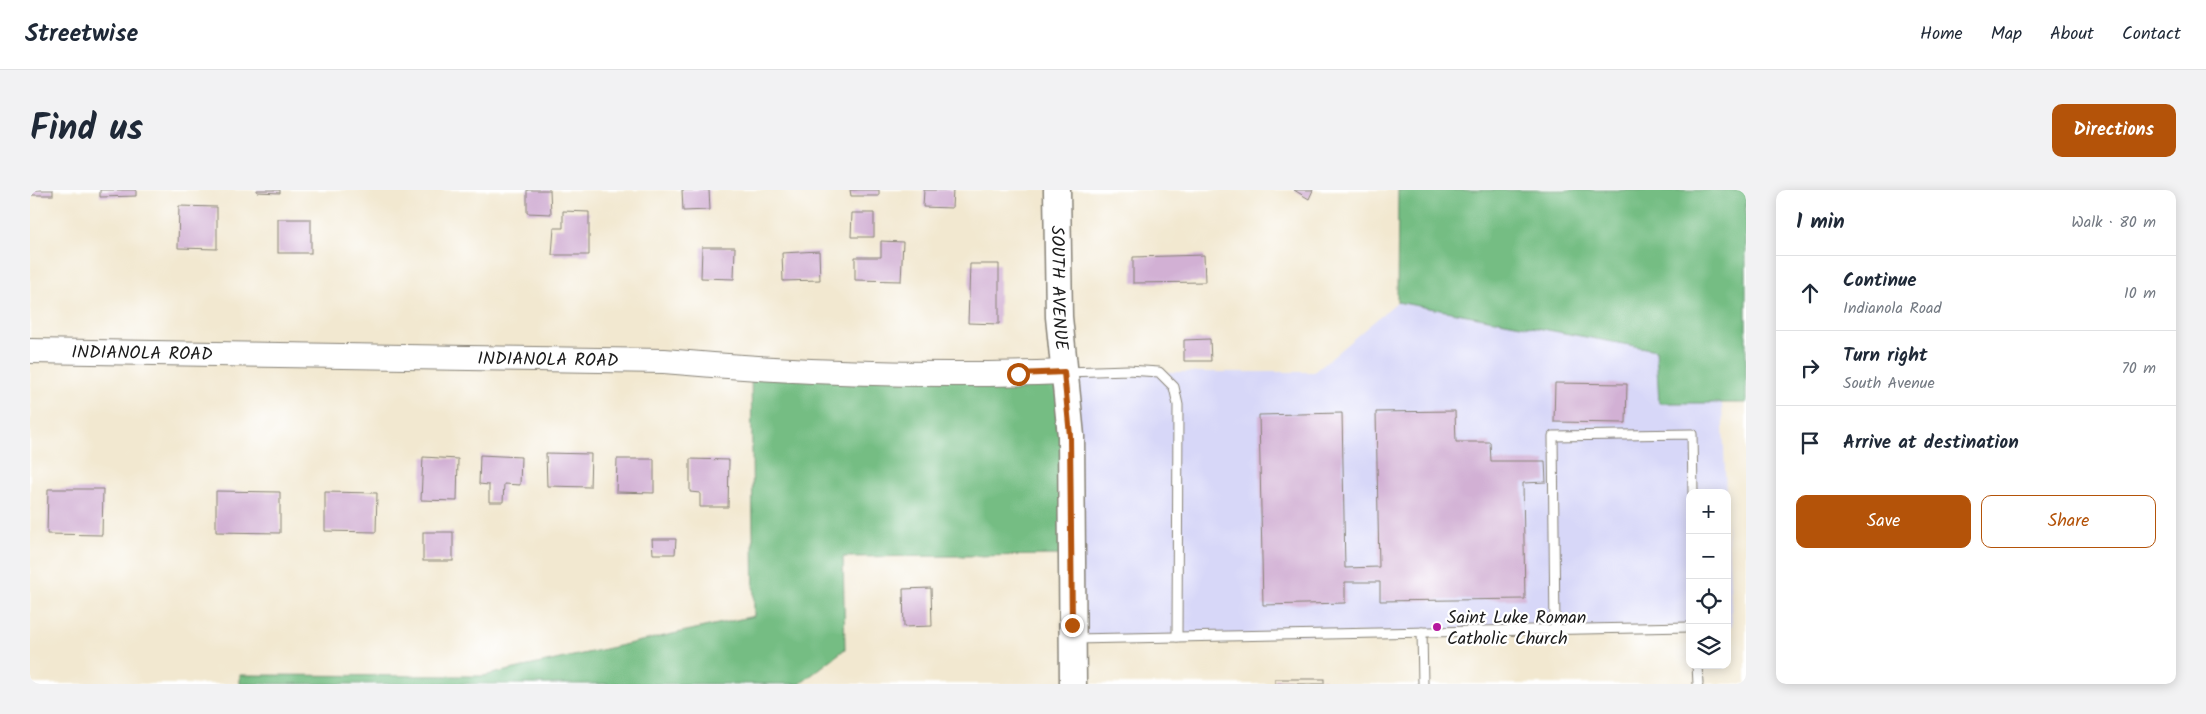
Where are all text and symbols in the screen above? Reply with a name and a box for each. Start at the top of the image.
text: Streetwise [25,15,138,54]
text: Home [1920,20,1963,49]
text: Map [1991,20,2022,49]
text: About [2050,20,2094,49]
text: Contact [2122,20,2181,49]
text: Find us [30,102,143,158]
button: Directions [2052,104,2176,157]
text: 1 min [1796,206,1845,239]
text: Walk · 80 m [2071,210,2156,235]
street label: SOUTH AVENUE [1042,225,1075,352]
text: Continue [1843,266,1916,296]
icon: ahead [1796,279,1824,307]
text: 10 m [2124,281,2156,306]
text: Indianola Road [1843,296,1941,321]
street label: INDIANOLA ROAD [71,339,213,370]
text: Turn right [1843,341,1928,371]
street label: INDIANOLA ROAD [477,345,619,376]
icon: right [1796,354,1824,382]
text: 70 m [2121,356,2156,381]
route start [1007,363,1030,386]
text: South Avenue [1843,371,1935,396]
text: Arrive at destination [1843,428,2019,458]
icon: arrive [1796,429,1824,457]
map controls [1686,489,1731,669]
button: + [1686,489,1731,534]
button: Save [1796,495,1971,548]
button: Share [1981,495,2156,548]
button: − [1686,534,1731,579]
button: locate [1686,579,1731,624]
place label: Saint Luke Roman Catholic Church [1447,604,1586,654]
route end [1061,614,1084,637]
marker: Saint Luke Roman Catholic Church [1431,621,1443,633]
button: layers [1686,624,1731,669]

